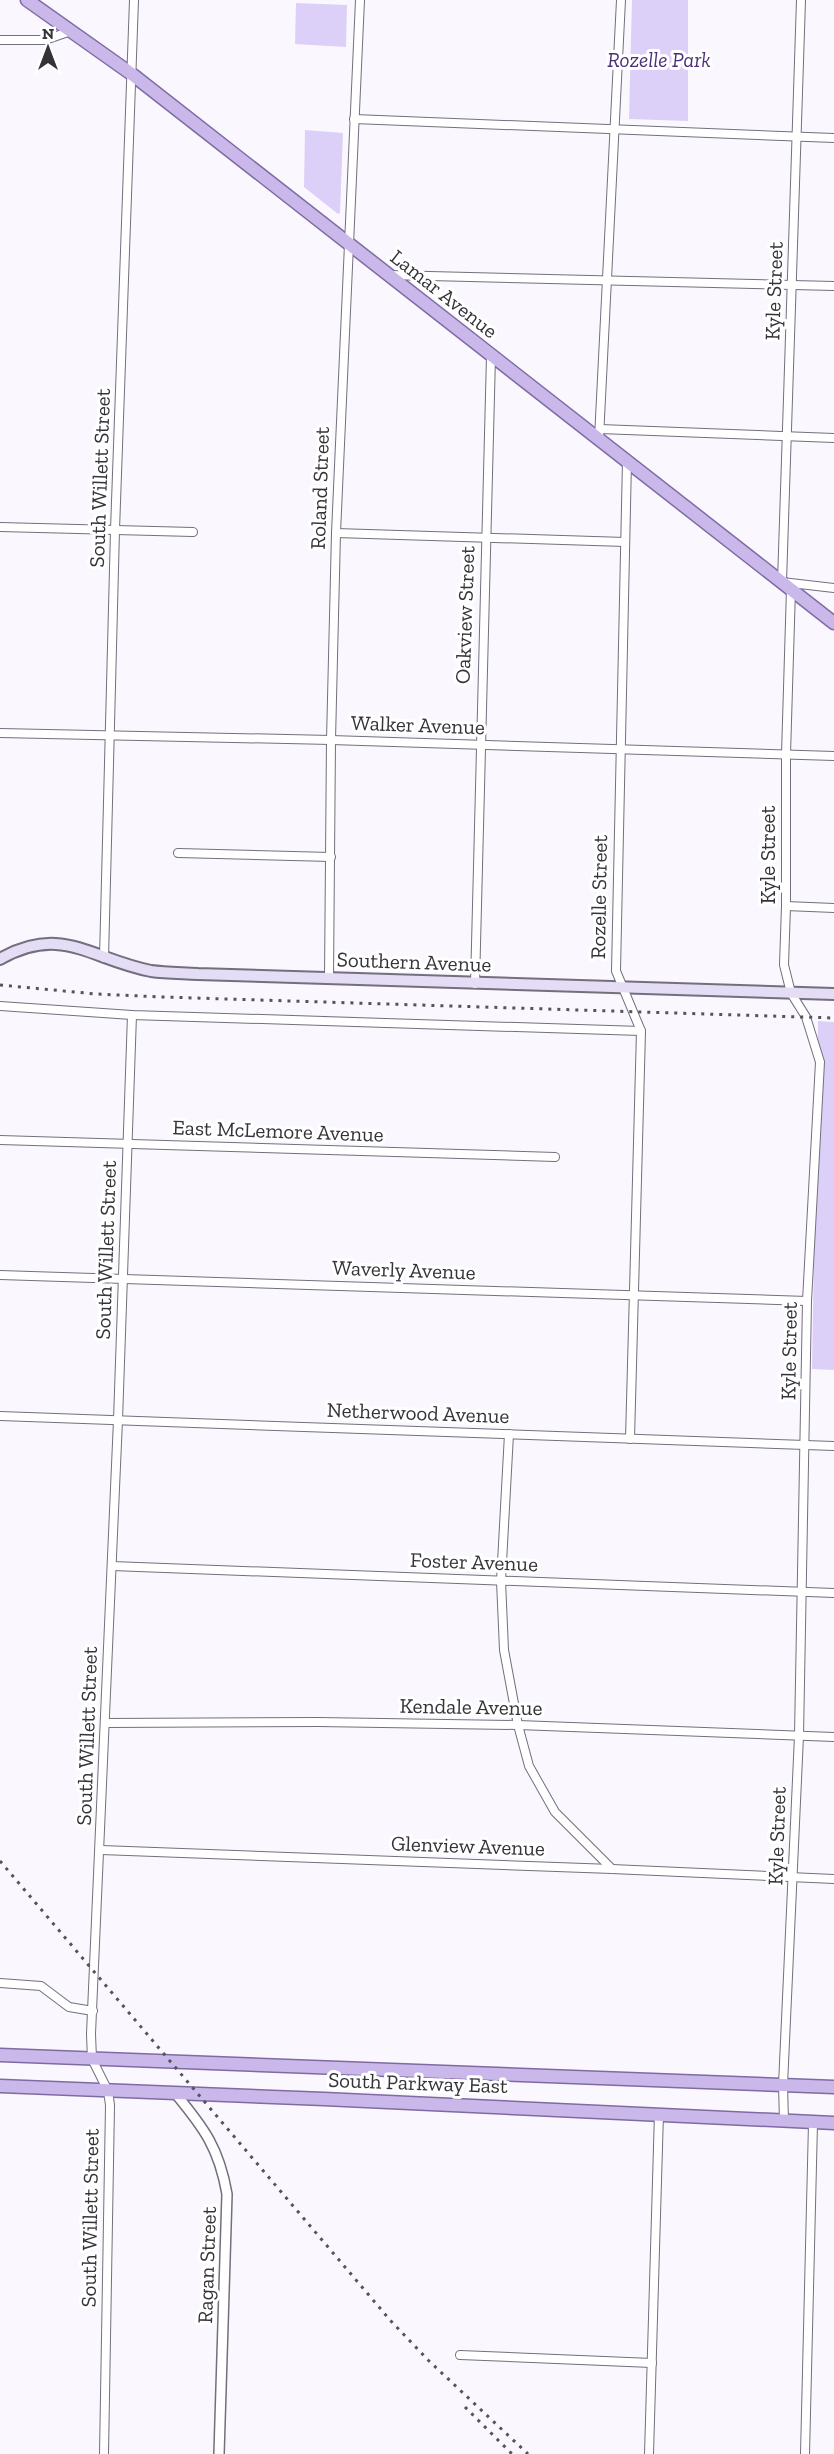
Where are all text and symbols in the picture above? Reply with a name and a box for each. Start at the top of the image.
north arrow [18,18,78,78]
text: N [42,24,54,43]
park label: Rozelle Park [607,47,711,72]
street label: Kyle Street [759,241,788,341]
street label: Lamar Avenue [386,244,503,343]
street label: South Willett Street [84,388,115,568]
street label: Roland Street [305,426,334,550]
street label: Oakview Street [450,545,479,684]
street label: Walker Avenue [351,710,486,739]
street label: Kyle Street [755,806,780,904]
street label: Rozelle Street [585,834,612,959]
street label: Southern Avenue [336,946,492,977]
street label: East McLemore Avenue [172,1114,384,1147]
street label: South Willett Street [90,1160,121,1340]
street label: Waverly Avenue [332,1255,476,1285]
street label: Kyle Street [775,1301,802,1400]
street label: Netherwood Avenue [326,1397,510,1428]
street label: Foster Avenue [410,1547,539,1576]
street label: South Willett Street [71,1646,102,1826]
street label: Kendale Avenue [399,1693,543,1720]
street label: Kyle Street [762,1786,791,1886]
street label: Glenview Avenue [391,1830,546,1861]
street label: South Parkway East [328,2067,509,2098]
street label: South Willett Street [75,2128,104,2308]
street label: Ragan Street [192,2206,221,2324]

